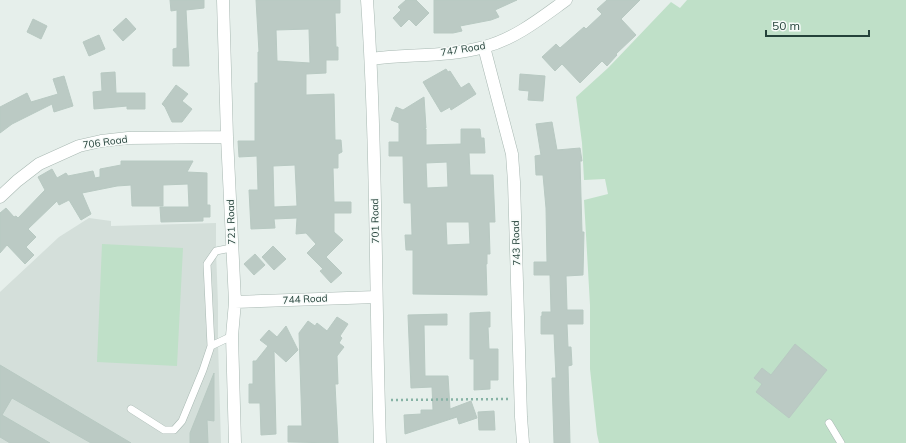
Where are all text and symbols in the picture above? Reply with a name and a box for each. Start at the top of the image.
scale bar [766,12,869,38]
text: 50 m [772,18,800,33]
street label: 747 Road [440,39,486,59]
street label: 706 Road [82,132,128,152]
street label: 701 Road [368,198,382,244]
street label: 721 Road [224,199,238,245]
street label: 743 Road [509,220,523,266]
street label: 744 Road [282,291,328,307]

